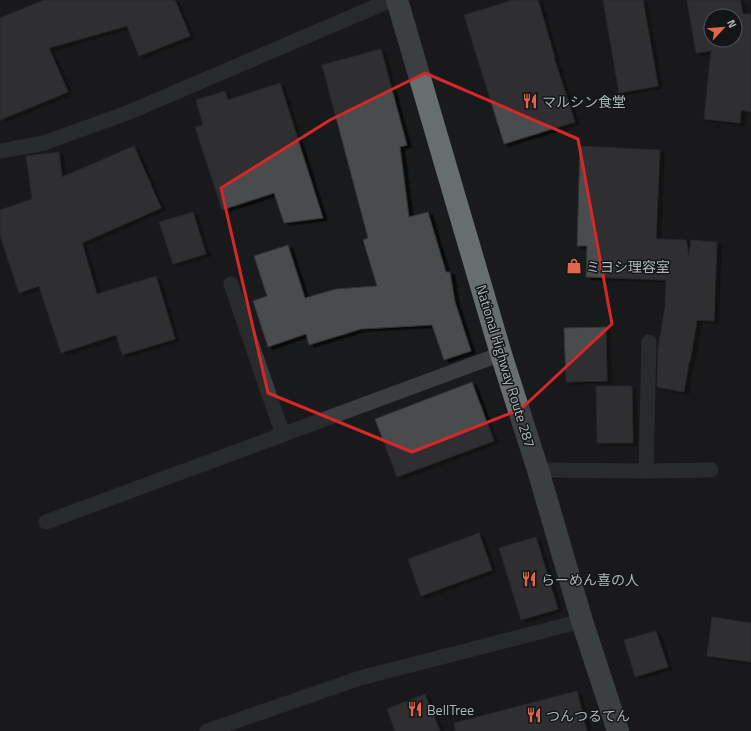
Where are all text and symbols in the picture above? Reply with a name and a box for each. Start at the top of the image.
north arrow [703,8,743,48]
text: N [723,17,741,31]
place label: マルシン食堂 [542,91,626,112]
restaurant icon: マルシン食堂 [521,92,539,110]
place label: ミヨシ理容室 [586,256,670,277]
shop icon: ミヨシ理容室 [565,257,583,275]
street label: National Highway Route 287 [471,282,541,450]
place label: らーめん喜の人 [541,569,639,590]
restaurant icon: らーめん喜の人 [520,570,538,588]
place label: BellTree [427,699,474,720]
restaurant icon: BellTree [406,700,424,718]
place label: つんつるてん [546,705,630,726]
restaurant icon: つんつるてん [525,706,543,724]

